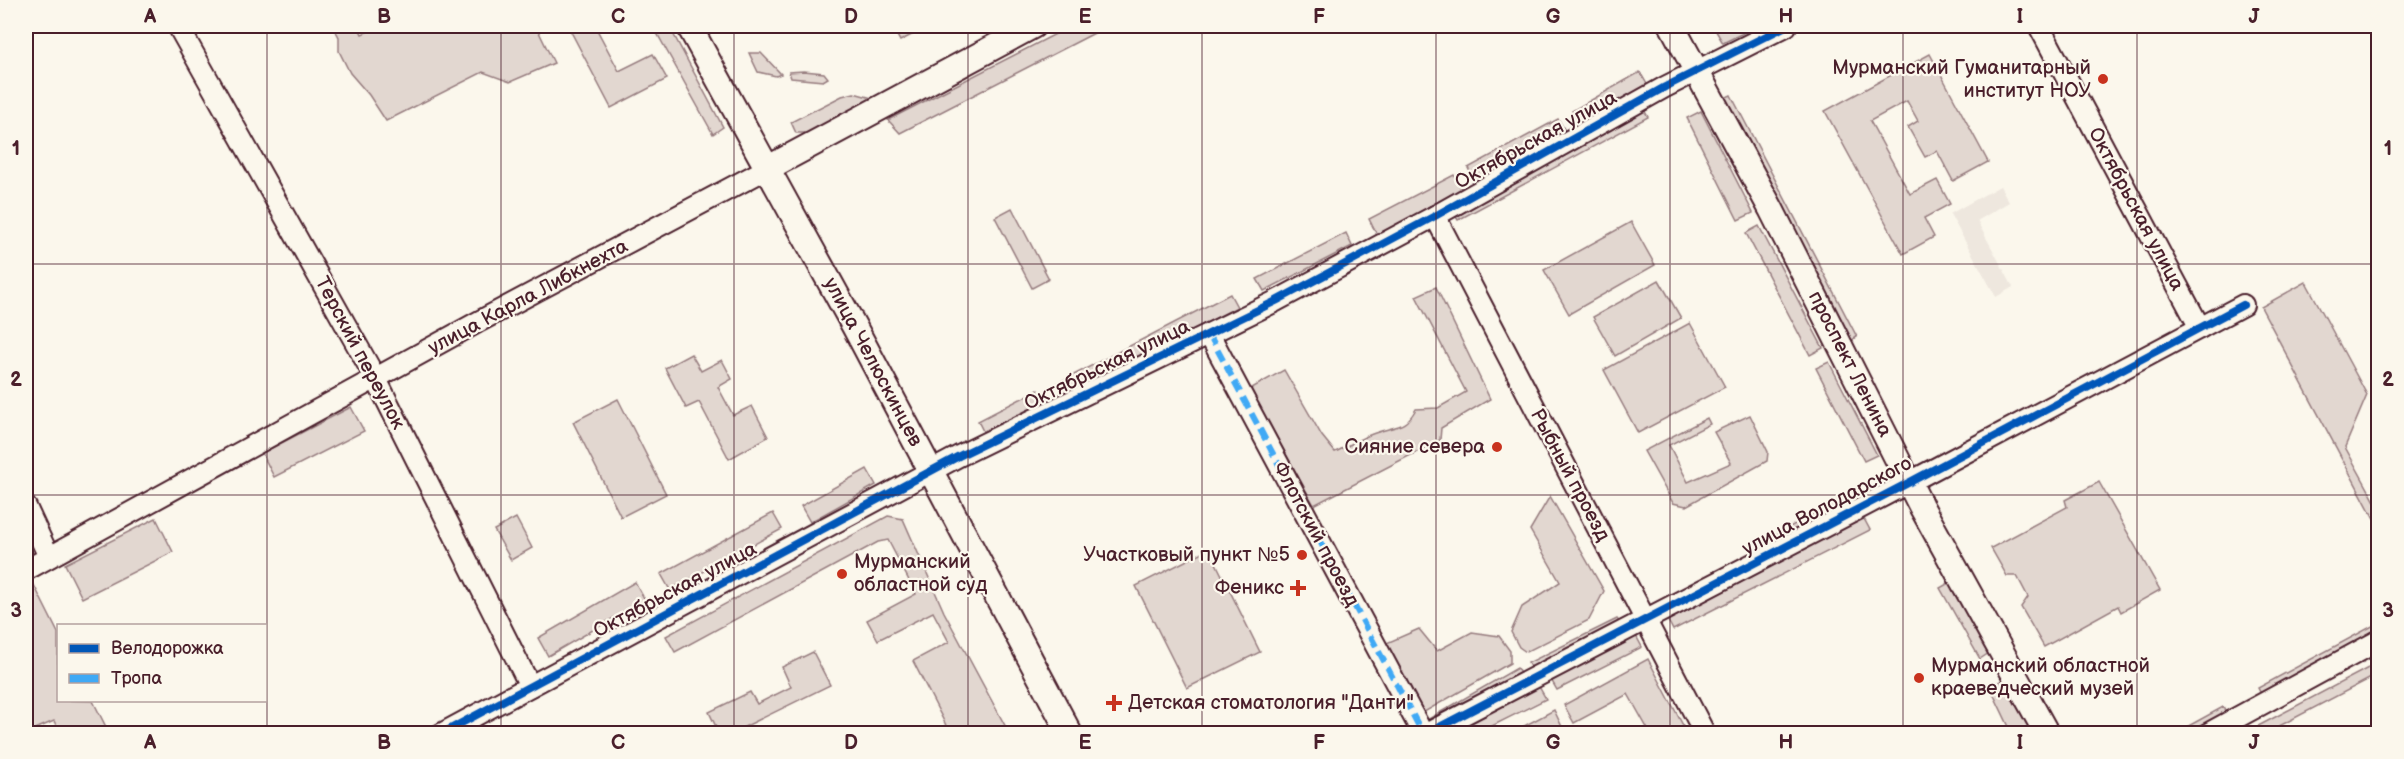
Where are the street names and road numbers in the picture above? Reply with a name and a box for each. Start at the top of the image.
street label: Октябрьская улица [1451,85,1621,194]
street label: Октябрьская улица [2083,123,2189,295]
street label: улица Карла Либкнехта [424,234,632,360]
street label: Терский переулок [310,273,411,434]
street label: улица Челюскинцев [818,273,928,451]
street label: проспект Ленина [1803,287,1897,441]
street label: Октябрьская улица [1020,314,1194,416]
street label: Рыбный проезд [1525,405,1615,545]
street label: улица Володарского [1738,451,1916,561]
street label: Флотский проезд [1268,458,1364,610]
street label: Октябрьская улица [589,537,761,643]

